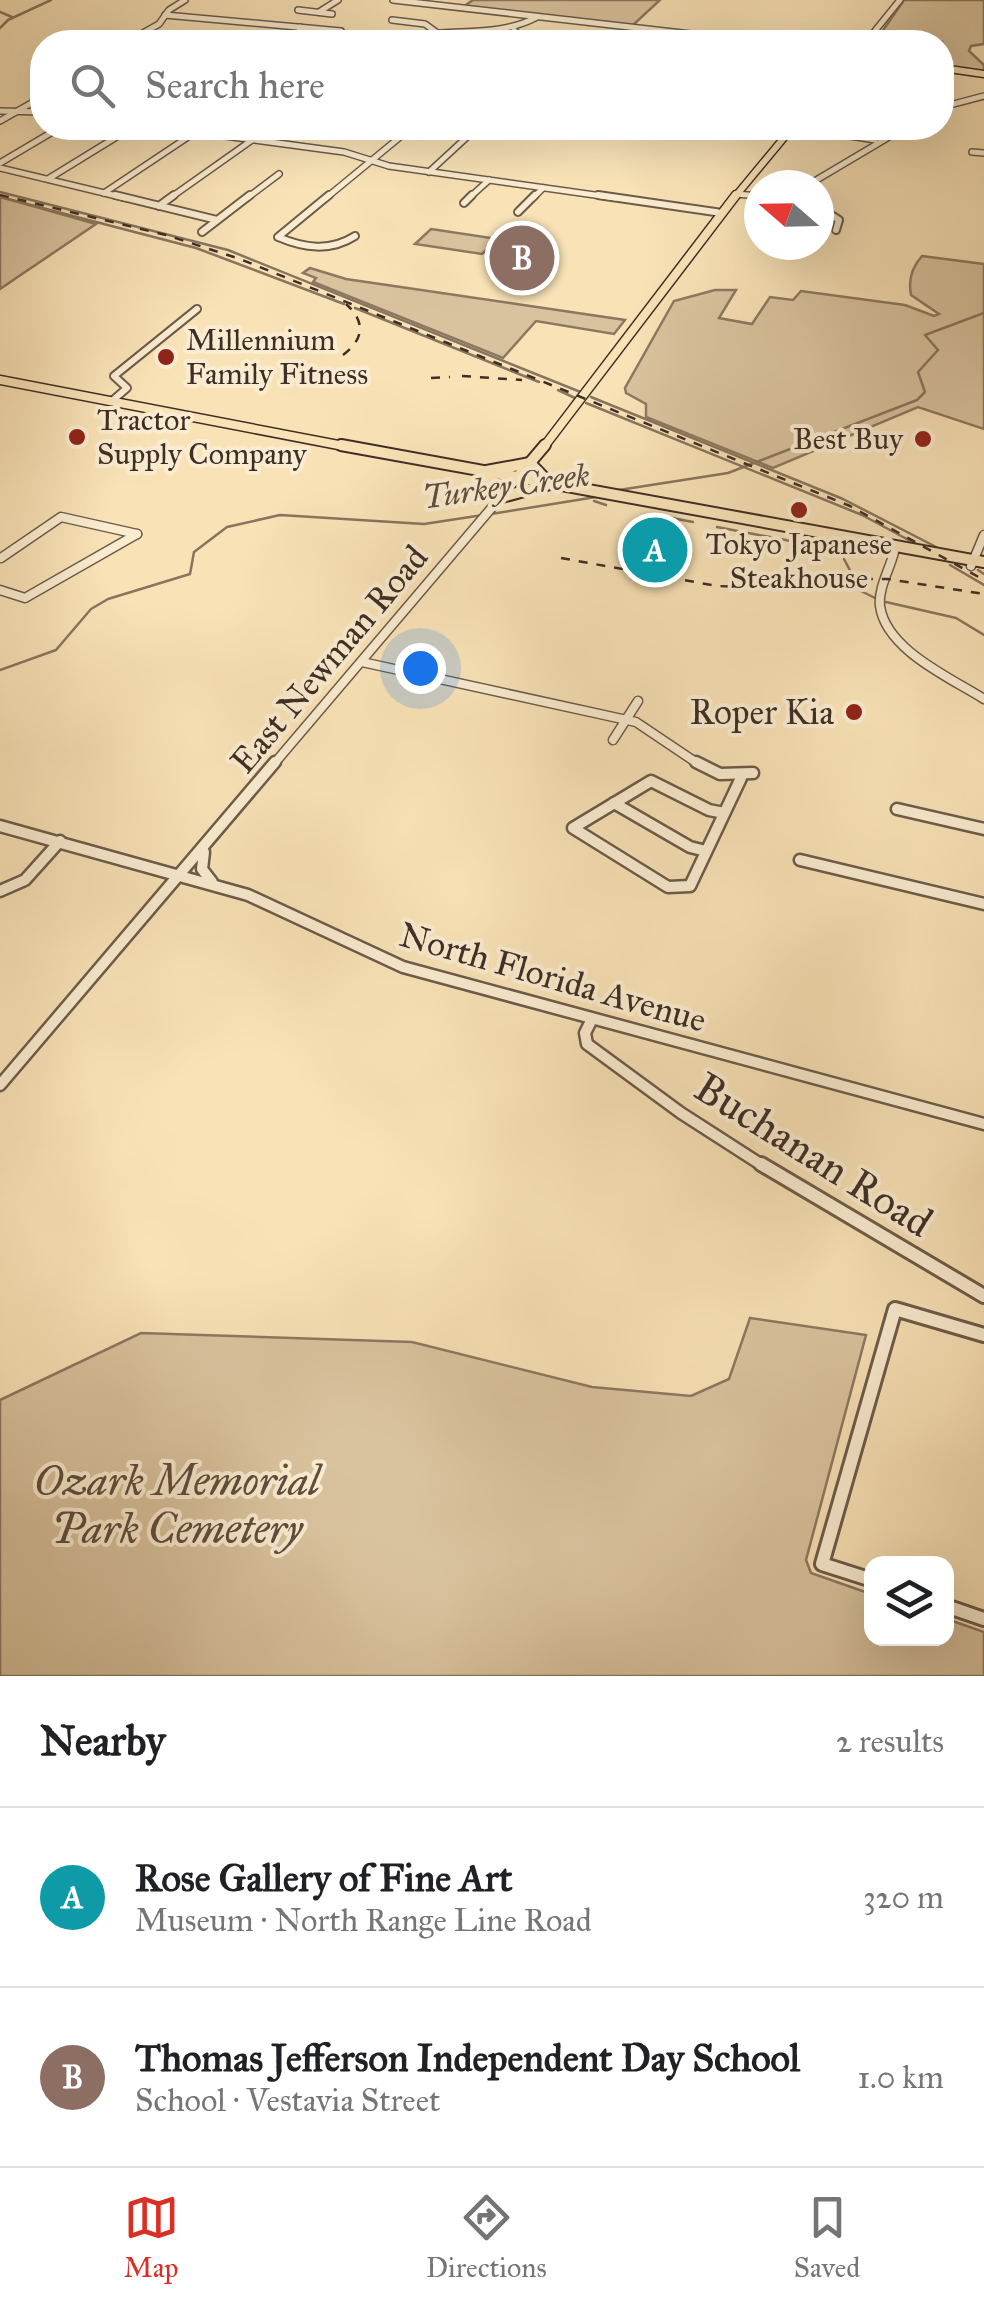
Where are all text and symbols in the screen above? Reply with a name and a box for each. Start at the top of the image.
search box [30,30,954,140]
icon: search [65,58,120,113]
text: Search here [145,62,325,108]
north arrow [744,170,834,260]
pin: B [490,220,554,296]
place label: Millennium Family Fitness [186,322,368,392]
marker: Millennium Family Fitness [155,346,177,368]
place label: Tractor Supply Company [97,402,308,472]
place label: Best Buy [793,421,904,457]
marker: Tractor Supply Company [66,426,88,448]
marker: Best Buy [912,428,934,450]
water label: Turkey Creek [420,455,592,518]
marker: Tokyo Japanese Steakhouse [788,499,810,521]
pin: A [622,512,688,588]
place label: Tokyo Japanese Steakhouse [706,526,892,596]
street label: East Newman Road [222,536,438,782]
your location [395,643,446,694]
place label: Roper Kia [690,691,834,734]
marker: Roper Kia [843,701,865,723]
street label: North Florida Avenue [395,913,711,1042]
street label: Buchanan Road [685,1061,942,1249]
park label: Ozark Memorial Park Cemetery [34,1455,323,1555]
map controls [864,1556,954,1646]
button: layers [864,1556,954,1646]
text: Nearby [40,1715,165,1767]
text: 2 results [836,1722,944,1761]
text: Rose Gallery of Fine Art [135,1855,513,1901]
text: A [62,1878,83,1917]
text: 320 m [863,1878,944,1917]
text: Museum · North Range Line Road [135,1901,592,1940]
text: Thomas Jefferson Independent Day School [135,2035,800,2081]
text: B [62,2058,83,2097]
text: 1.0 km [857,2058,944,2097]
text: School · Vestavia Street [135,2081,440,2120]
tab: Map [124,2190,179,2285]
tab: Directions [426,2190,547,2285]
tab: Saved [794,2190,860,2285]

